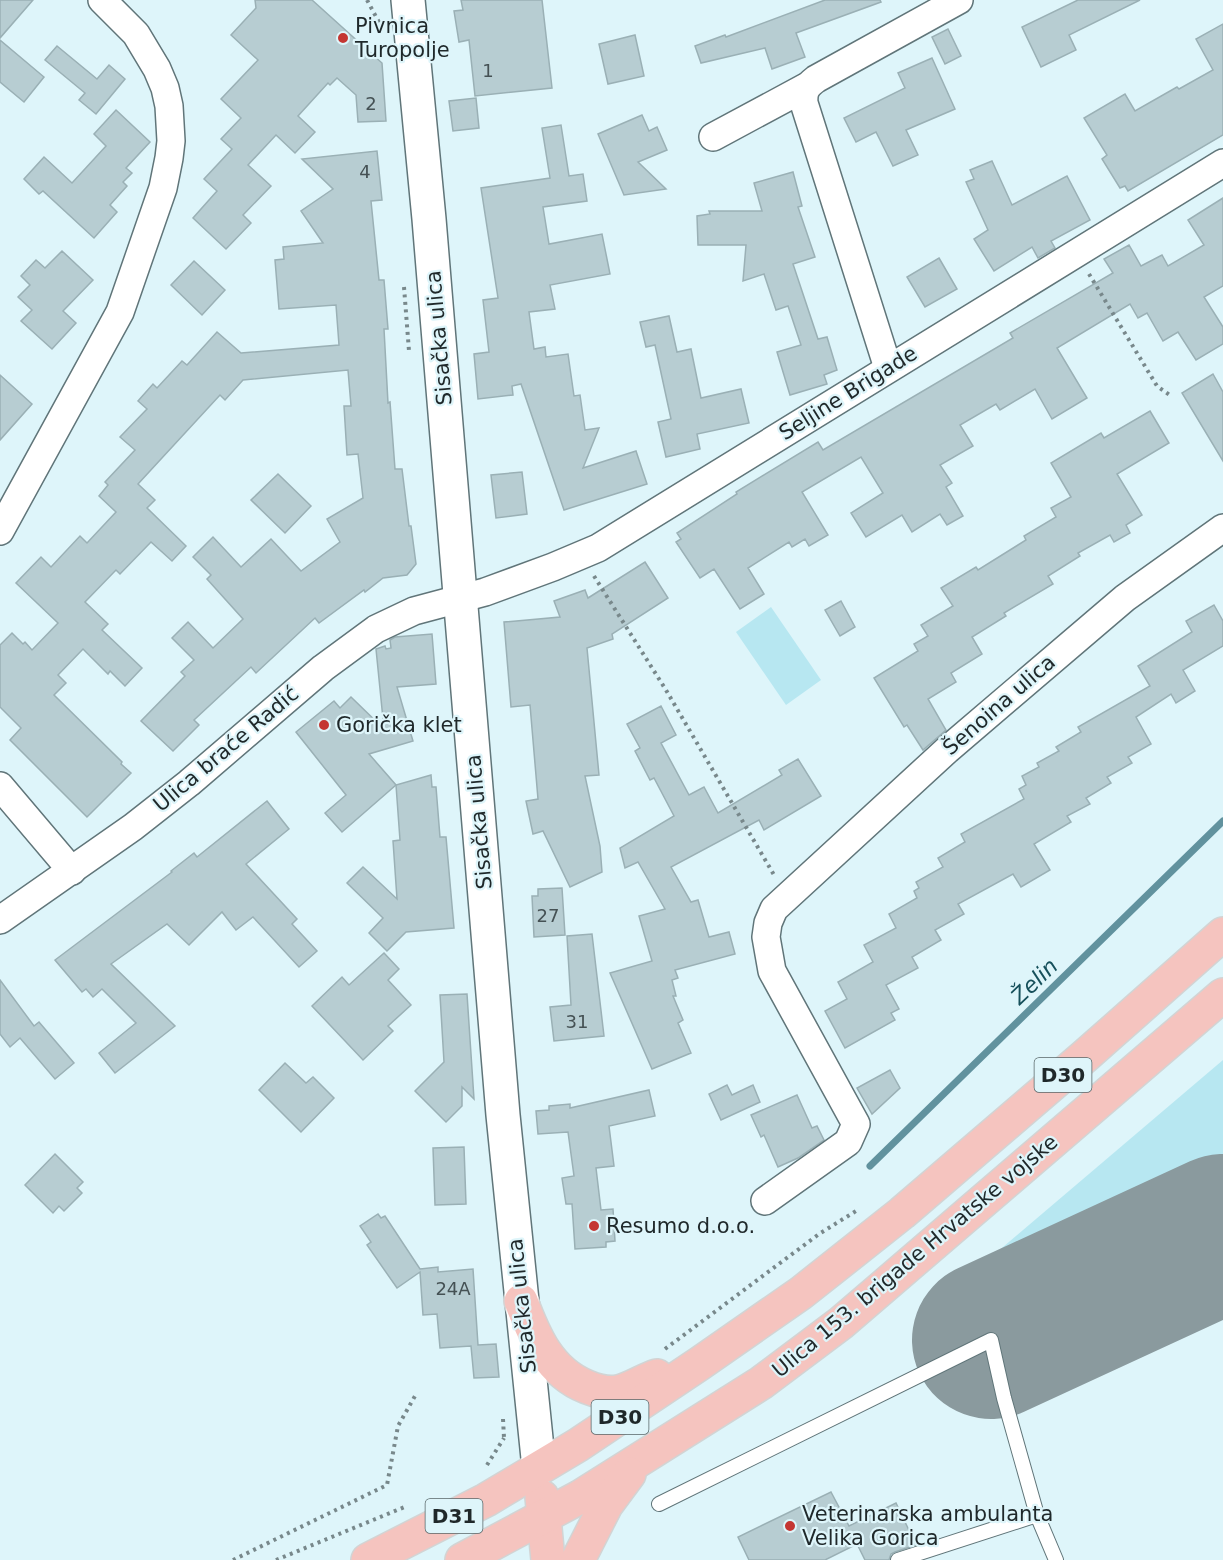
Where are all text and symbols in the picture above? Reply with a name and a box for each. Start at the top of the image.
place label: Pivnica Turopolje [354,14,450,62]
marker: Pivnica Turopolje [336,31,350,45]
house number: 1 [482,60,494,81]
house number: 2 [365,93,377,114]
house number: 4 [359,161,371,182]
street label: Sisačka ulica [421,270,457,406]
street label: Seljine Brigade [775,341,921,445]
street label: Šenoina ulica [937,649,1060,760]
street label: Ulica braće Radić [149,681,303,817]
place label: Gorička klet [336,713,462,737]
marker: Gorička klet [317,718,331,732]
street label: Sisačka ulica [461,754,497,890]
house number: 27 [537,905,559,926]
water label: Želin [1005,953,1063,1010]
house number: 31 [566,1011,588,1032]
road number: D30 [1034,1058,1092,1092]
street label: Ulica 153. brigade Hrvatske vojske [768,1130,1062,1382]
place label: Resumo d.o.o. [606,1214,755,1238]
marker: Resumo d.o.o. [587,1219,601,1233]
street label: Sisačka ulica [503,1237,541,1375]
house number: 24A [435,1278,471,1299]
road number: D30 [592,1400,648,1434]
road number: D31 [426,1499,482,1533]
place label: Veterinarska ambulanta Velika Gorica [802,1502,1053,1550]
marker: Veterinarska ambulanta Velika Gorica [783,1519,797,1533]

